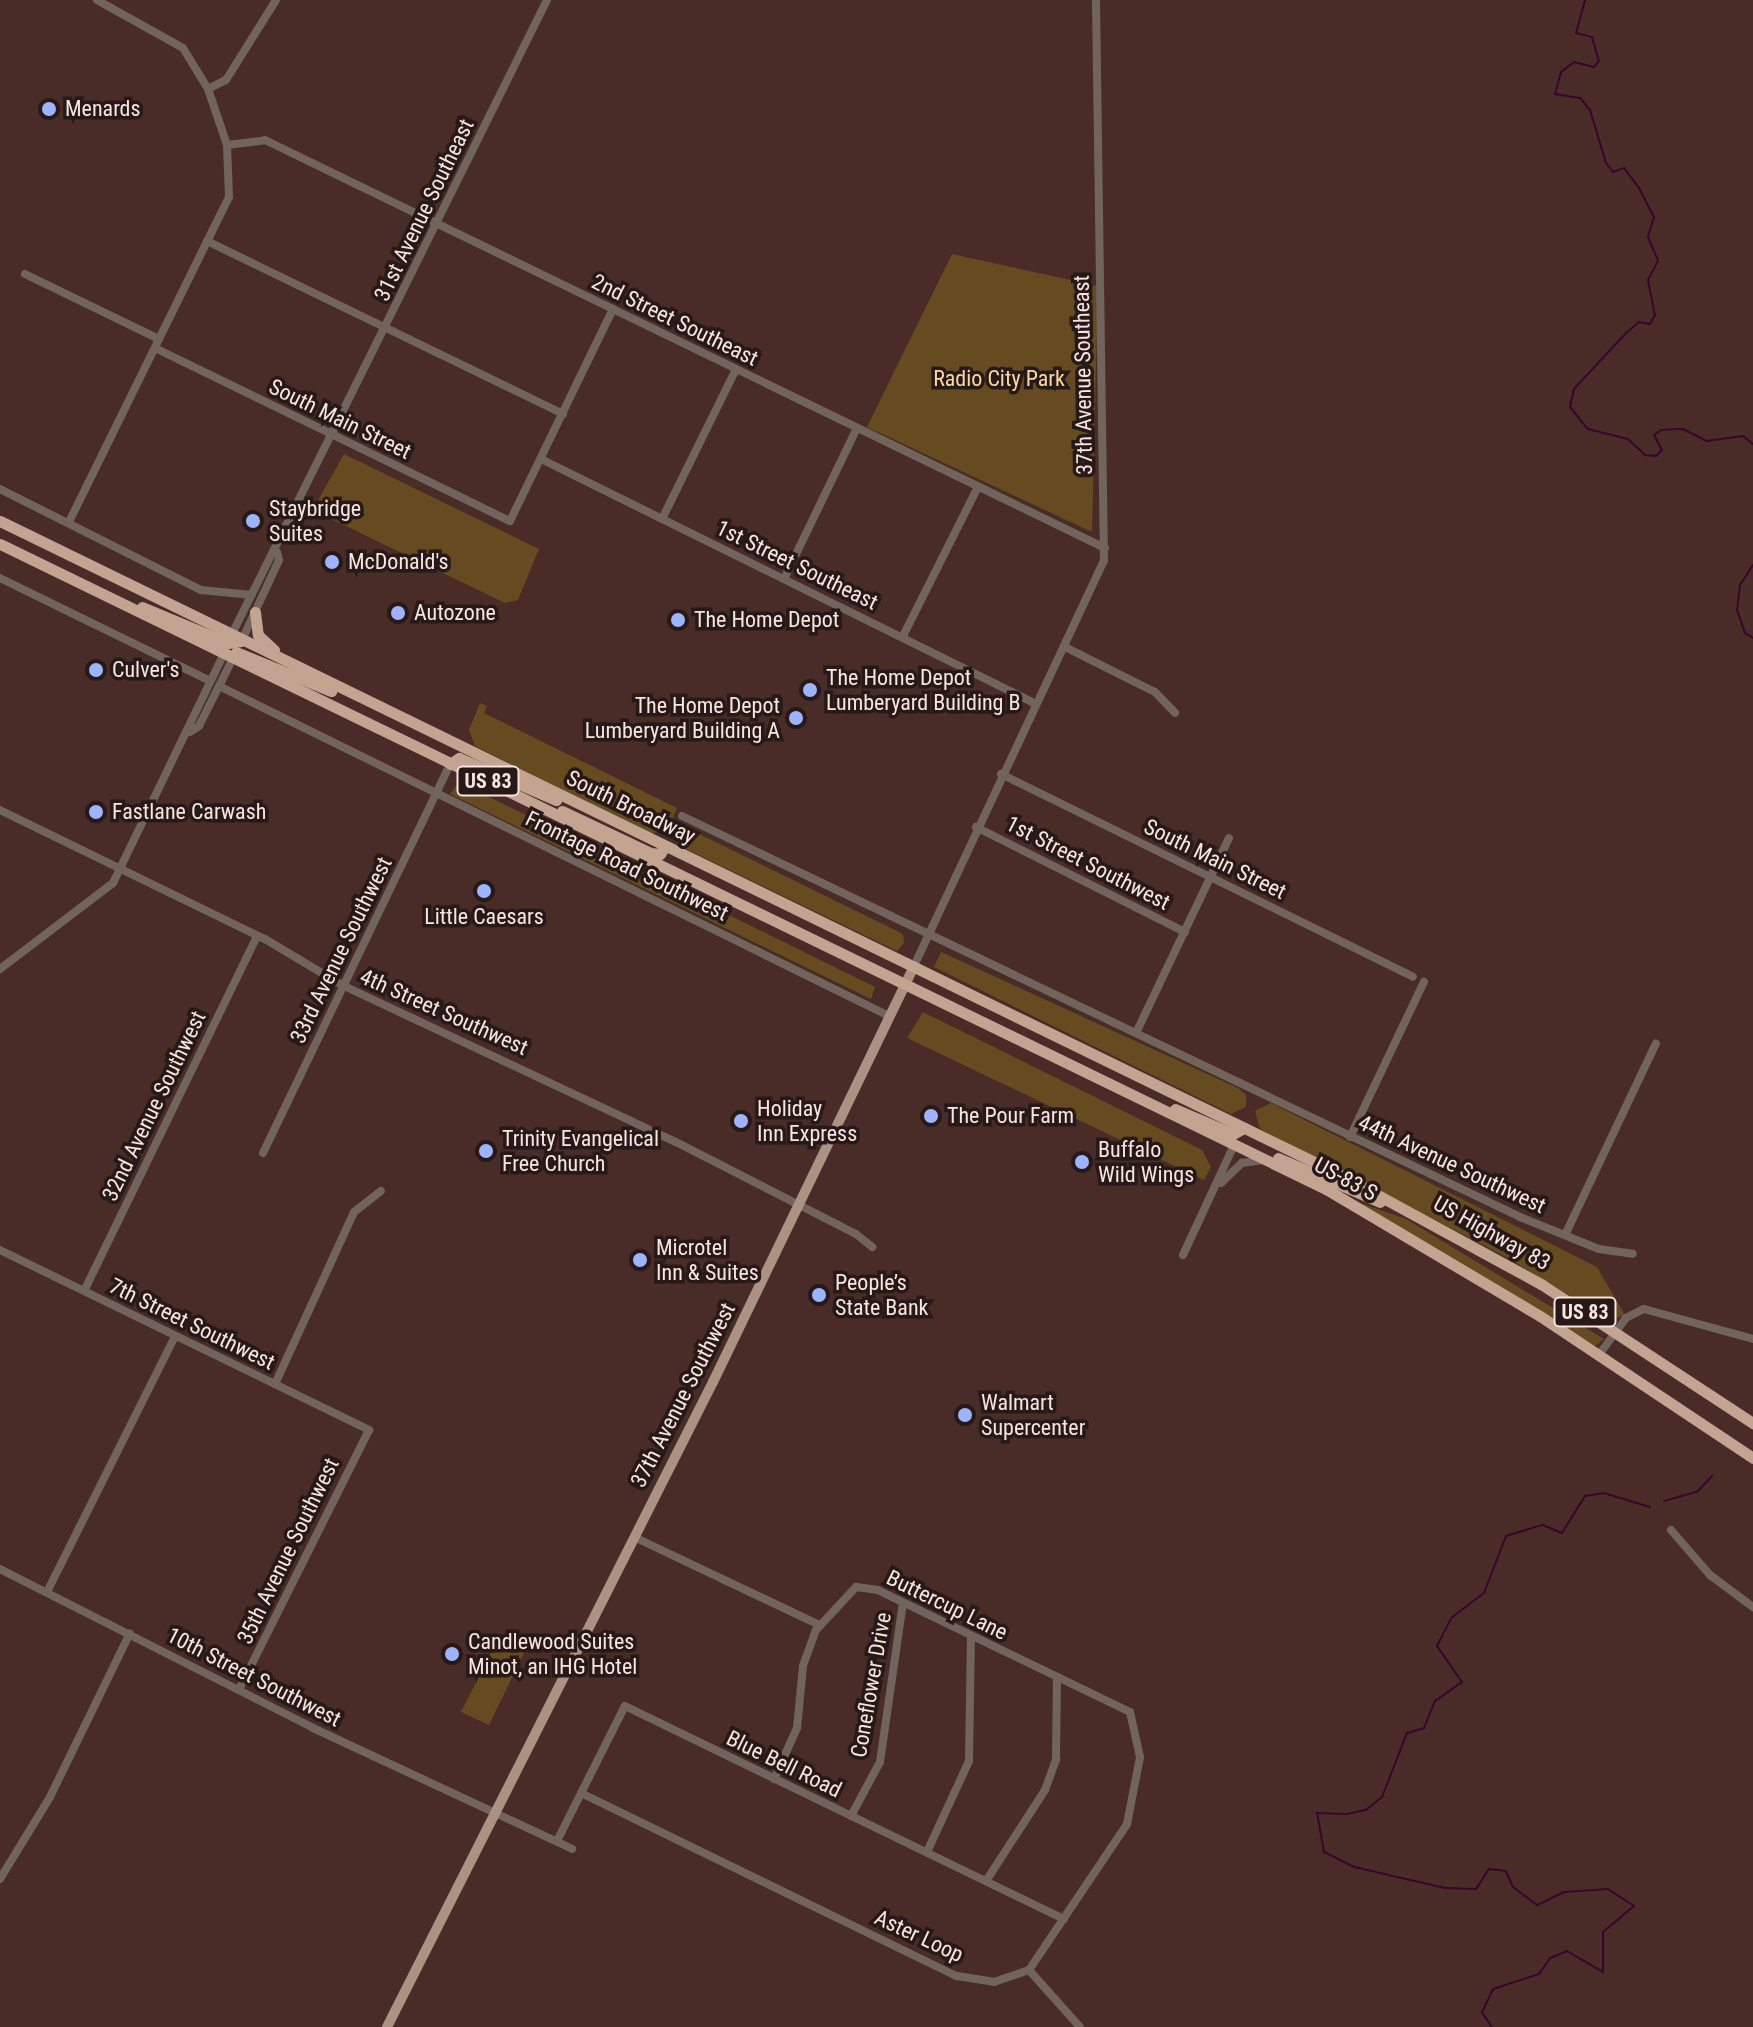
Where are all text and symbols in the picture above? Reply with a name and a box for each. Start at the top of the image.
place label: Menards [65,96,141,122]
marker: Menards [40,100,58,118]
street label: 31st Avenue Southeast [368,115,480,305]
street label: 2nd Street Southeast [588,268,762,372]
street label: 37th Avenue Southeast [1068,275,1098,475]
park label: Radio City Park [933,366,1065,392]
street label: South Main Street [265,373,415,465]
place label: Staybridge Suites [269,495,361,546]
marker: Staybridge Suites [244,512,262,530]
street label: 1st Street Southeast [712,514,882,616]
place label: McDonald's [348,549,449,575]
marker: McDonald's [323,553,341,571]
place label: Autozone [414,600,496,626]
marker: Autozone [389,604,407,622]
place label: The Home Depot [694,607,839,633]
marker: The Home Depot [669,611,687,629]
place label: Culver's [112,657,180,683]
marker: Culver's [87,661,105,679]
place label: The Home Depot Lumberyard Building B [826,664,1021,716]
marker: The Home Depot Lumberyard Building B [801,681,819,699]
place label: The Home Depot Lumberyard Building A [585,692,780,744]
marker: The Home Depot Lumberyard Building A [787,709,805,727]
street label: South Broadway [562,764,700,850]
road number: US 83 [456,765,520,797]
place label: Fastlane Carwash [112,799,266,825]
marker: Fastlane Carwash [87,803,105,821]
street label: Frontage Road Southwest [521,805,733,927]
street label: 1st Street Southwest [1002,810,1174,916]
street label: South Main Street [1140,813,1290,905]
street label: 33rd Avenue Southwest [284,853,398,1047]
marker: Little Caesars [475,882,493,900]
place label: Little Caesars [424,904,544,930]
street label: 4th Street Southwest [356,963,532,1061]
street label: 32nd Avenue Southwest [97,1007,211,1205]
place label: Holiday Inn Express [757,1095,857,1146]
place label: The Pour Farm [947,1103,1074,1129]
marker: The Pour Farm [922,1107,940,1125]
street label: 44th Avenue Southwest [1354,1109,1550,1219]
marker: Holiday Inn Express [732,1112,750,1130]
place label: Trinity Evangelical Free Church [502,1125,659,1176]
place label: Buffalo Wild Wings [1098,1136,1194,1188]
marker: Trinity Evangelical Free Church [477,1142,495,1160]
street label: US-83 S [1310,1152,1382,1206]
marker: Buffalo Wild Wings [1073,1153,1091,1171]
street label: US Highway 83 [1429,1190,1555,1276]
place label: Microtel Inn & Suites [656,1234,759,1286]
marker: Microtel Inn & Suites [631,1251,649,1269]
place label: People’s State Bank [835,1269,928,1320]
street label: 7th Street Southwest [105,1272,279,1376]
marker: People’s State Bank [810,1286,828,1304]
road number: US 83 [1553,1296,1617,1328]
street label: 37th Avenue Southwest [625,1298,741,1492]
place label: Walmart Supercenter [981,1389,1085,1440]
marker: Walmart Supercenter [956,1406,974,1424]
street label: 35th Avenue Southwest [231,1454,345,1648]
street label: Buttercup Lane [882,1564,1012,1646]
street label: Coneflower Drive [845,1610,897,1760]
street label: 10th Street Southwest [163,1622,345,1732]
place label: Candlewood Suites Minot, an IHG Hotel [468,1628,637,1680]
marker: Candlewood Suites Minot, an IHG Hotel [443,1645,461,1663]
street label: Blue Bell Road [722,1725,846,1803]
street label: Aster Loop [871,1904,967,1968]

